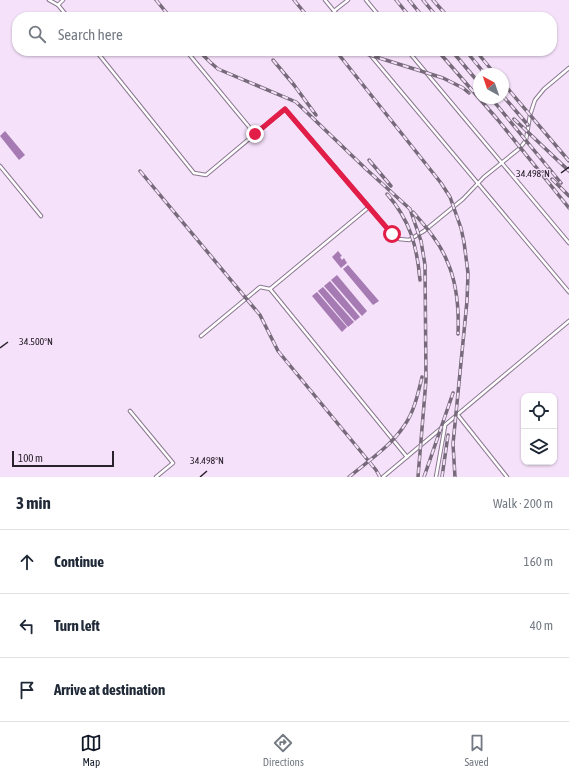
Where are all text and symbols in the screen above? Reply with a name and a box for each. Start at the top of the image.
search box [12,12,557,56]
icon: search [26,23,48,45]
text: Search here [58,26,123,43]
north arrow [473,68,509,104]
route end [246,125,264,143]
text: 34.498°N [516,168,550,179]
route start [383,225,401,243]
text: 34.500°N [19,336,53,347]
map controls [521,393,557,465]
button: locate [521,393,557,429]
button: layers [521,429,557,465]
scale bar [12,449,114,468]
text: 100 m [18,452,43,464]
text: 34.498°N [190,455,224,466]
text: 3 min [16,493,51,513]
text: Walk · 200 m [493,496,553,511]
icon: ahead [16,551,38,573]
text: Continue [54,553,104,570]
text: 160 m [524,554,553,569]
icon: left [16,615,38,637]
text: Turn left [54,617,100,634]
text: 40 m [530,618,553,633]
icon: arrive [16,679,38,701]
text: Arrive at destination [54,681,165,698]
tab: Map [80,732,102,768]
tab: Directions [263,732,304,768]
tab: Saved [464,732,489,768]

